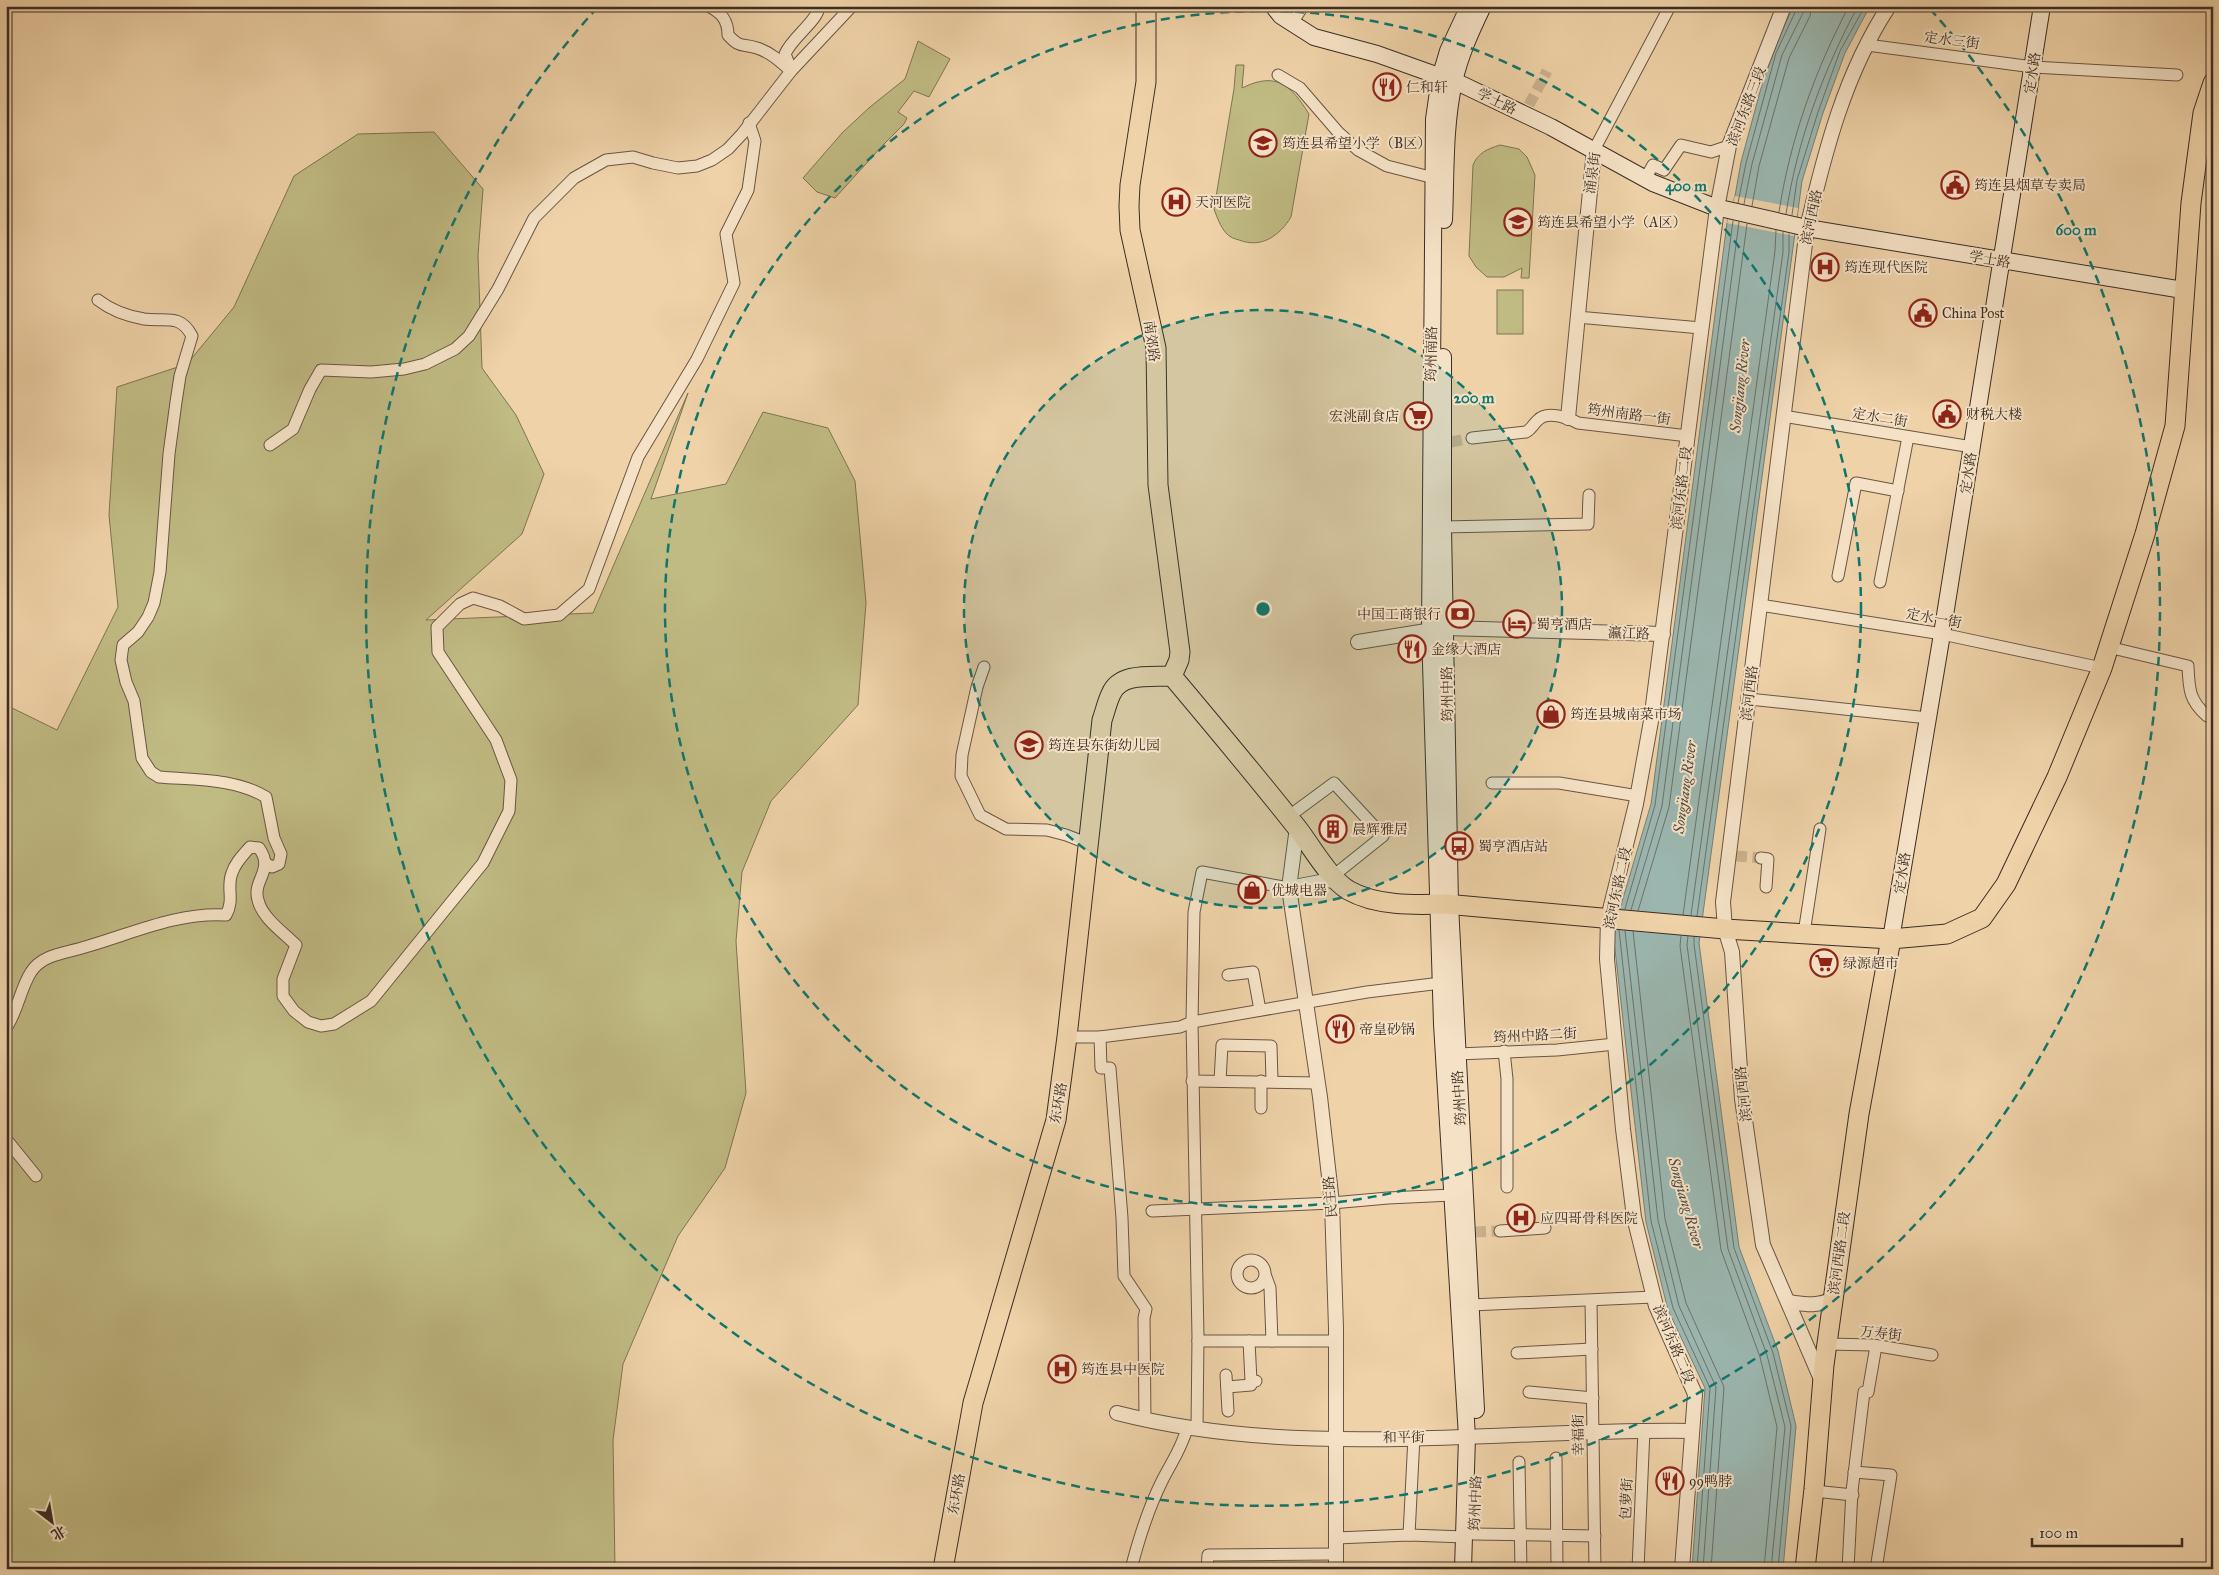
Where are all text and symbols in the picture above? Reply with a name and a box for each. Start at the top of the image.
street label: 定水三街 [1923,29,1981,52]
street label: 定水路 [2021,51,2044,95]
street label: 滨河东路三段 [1723,64,1769,148]
restaurant icon: 仁和轩 [1372,72,1402,102]
place label: 仁和轩 [1406,79,1448,96]
street label: 学士路 [1474,85,1519,118]
school or university icon: 筠连县希望小学（B区） [1248,128,1278,158]
place label: 筠连县希望小学（B区） [1282,135,1431,152]
street label: 涌泉街 [1581,151,1604,195]
public building icon: 筠连县烟草专卖局 [1940,170,1970,200]
text: 400 m [1665,177,1707,196]
place label: 筠连县烟草专卖局 [1974,177,2086,194]
hospital icon: 天河医院 [1161,187,1191,217]
street label: 滨河西路 [1797,188,1826,246]
place label: 天河医院 [1195,194,1251,211]
school or university icon: 筠连县希望小学（A区） [1503,207,1533,237]
place label: 筠连县希望小学（A区） [1537,214,1686,231]
text: 600 m [2056,221,2097,239]
street label: 学士路 [1968,247,2012,272]
hospital icon: 筠连现代医院 [1810,252,1840,282]
place label: 筠连现代医院 [1844,259,1928,276]
public building icon: China Post [1908,298,1938,328]
place label: China Post [1942,305,2005,322]
street label: 南郊路 [1140,319,1163,363]
street label: 筠州南路 [1423,326,1440,382]
water label: Songjiang River [1726,338,1754,435]
text: 200 m [1454,389,1495,407]
public building icon: 财税大楼 [1932,399,1962,429]
supermarket icon: 宏洮副食店 [1403,401,1433,431]
street label: 筠州南路一街 [1586,401,1672,428]
street label: 定水二街 [1851,405,1909,430]
place label: 财税大楼 [1966,406,2022,423]
place label: 宏洮副食店 [1329,408,1399,425]
street label: 滨河东路二段 [1668,445,1695,531]
street label: 定水路 [1957,451,1980,495]
bank icon: 中国工商银行 [1445,599,1475,629]
centre of rings [1254,600,1272,618]
street label: 定水一街 [1905,605,1963,632]
place label: 中国工商银行 [1357,606,1441,623]
hotel icon: 蜀亨酒店 [1502,609,1532,639]
place label: 蜀亨酒店 [1536,616,1592,633]
street label: 瀛江路 [1608,624,1650,643]
restaurant icon: 金缘大酒店 [1397,634,1427,664]
place label: 金缘大酒店 [1431,641,1501,658]
street label: 滨河西路 [1738,664,1761,722]
street label: 筠州中路 [1439,666,1456,722]
shop icon: 筠连县城南菜市场 [1536,699,1566,729]
place label: 筠连县城南菜市场 [1570,706,1682,723]
school or university icon: 筠连县东街幼儿园 [1014,730,1044,760]
place label: 筠连县东街幼儿园 [1048,737,1160,754]
water label: Songjiang River [1669,739,1701,836]
building icon: 晨辉雅居 [1318,814,1348,844]
place label: 晨辉雅居 [1352,821,1408,838]
bus stop icon: 蜀亨酒店站 [1444,831,1474,861]
place label: 蜀亨酒店站 [1478,838,1548,855]
street label: 滨河东路二段 [1600,845,1635,931]
street label: 定水路 [1891,851,1914,895]
shop icon: 优城电器 [1237,875,1267,905]
place label: 优城电器 [1271,882,1327,899]
supermarket icon: 绿源超市 [1809,948,1839,978]
place label: 绿源超市 [1843,955,1899,972]
restaurant icon: 帝皇砂锅 [1325,1014,1355,1044]
place label: 帝皇砂锅 [1359,1021,1415,1038]
street label: 筠州中路二街 [1493,1025,1577,1046]
street label: 滨河西路 [1732,1065,1755,1123]
street label: 筠州中路 [1449,1069,1470,1126]
street label: 东环路 [1046,1081,1071,1125]
water label: Songjiang River [1664,1154,1708,1251]
street label: 民主路 [1320,1175,1341,1219]
hospital icon: 应四哥骨科医院 [1506,1203,1536,1233]
place label: 应四哥骨科医院 [1540,1210,1638,1227]
street label: 滨河西路二段 [1825,1210,1854,1296]
street label: 滨河东路二段 [1649,1302,1698,1386]
street label: 万寿街 [1859,1323,1903,1344]
hospital icon: 筠连县中医院 [1047,1354,1077,1384]
place label: 筠连县中医院 [1081,1361,1165,1378]
street label: 幸福街 [1570,1414,1587,1456]
street label: 和平街 [1383,1429,1425,1446]
restaurant icon: 99鸭脖 [1655,1466,1685,1496]
street label: 东环路 [944,1472,969,1516]
place label: 99鸭脖 [1689,1473,1732,1490]
street label: 筠州中路 [1466,1475,1485,1531]
street label: 包萝街 [1617,1478,1636,1520]
north arrow [28,1498,78,1548]
scale bar [2032,1515,2182,1547]
text: 北 [48,1522,69,1544]
text: 100 m [2039,1524,2079,1542]

